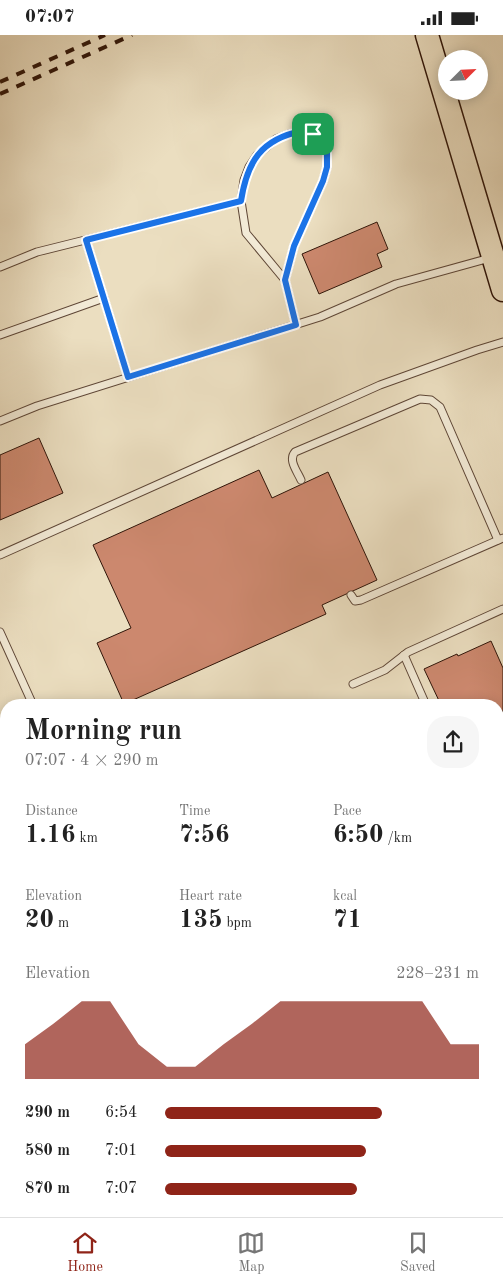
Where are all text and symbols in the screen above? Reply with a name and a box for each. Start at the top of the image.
text: 07:07 [25,8,74,27]
north arrow [438,50,488,100]
map controls [438,50,488,100]
pin [292,113,334,155]
icon: arrive [299,120,327,148]
button: share [427,716,479,768]
text: Morning run [25,718,182,746]
text: 07:07 · 4 × 290 m [25,753,158,769]
text: Distance [25,804,78,818]
text: Time [179,804,210,818]
text: Pace [333,804,361,818]
text: 1.16 [25,823,76,848]
text: 7:56 [179,823,230,848]
text: 6:50 [333,823,384,848]
text: km [76,831,98,845]
text: /km [384,831,412,845]
text: Elevation [25,889,82,903]
text: Heart rate [179,889,242,903]
text: kcal [333,889,357,903]
text: 20 [25,908,54,933]
text: 135 [179,908,223,933]
text: 71 [333,908,362,933]
text: m [54,916,69,930]
text: bpm [223,916,252,930]
text: Elevation [25,966,90,982]
text: 228–231 m [396,966,479,982]
text: 290 m [25,1105,70,1121]
text: 6:54 [105,1105,137,1121]
text: 580 m [25,1143,70,1159]
text: 7:01 [105,1143,137,1159]
text: 870 m [25,1181,70,1197]
text: 7:07 [105,1181,137,1197]
tab: Home [67,1229,103,1276]
tab: Map [237,1229,265,1276]
tab: Saved [400,1229,436,1276]

